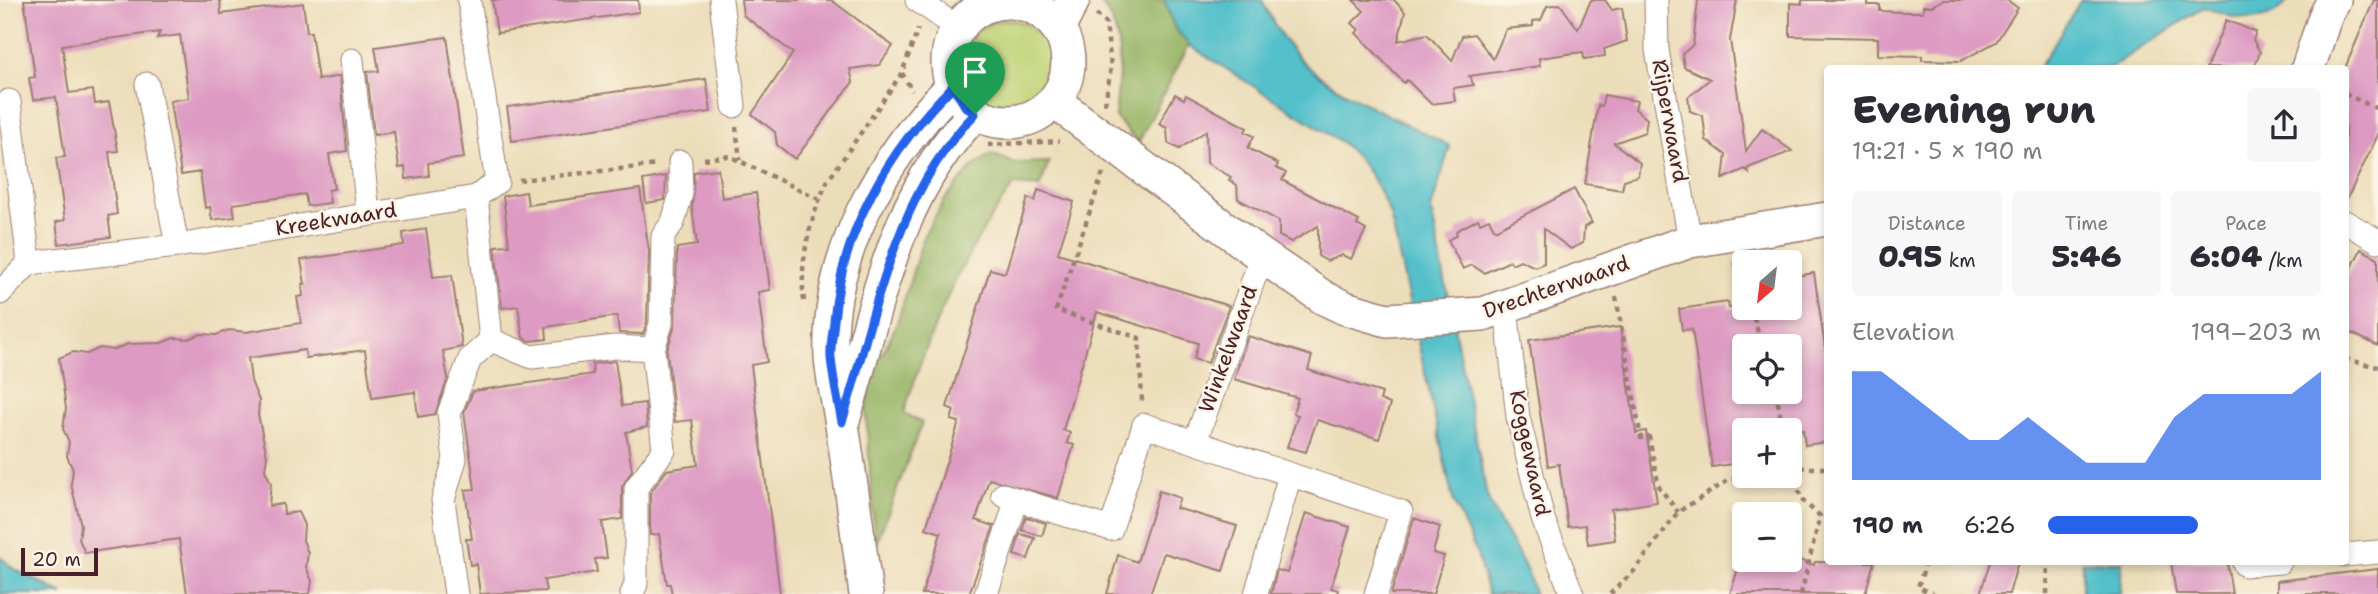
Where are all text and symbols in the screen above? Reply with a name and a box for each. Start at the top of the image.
pin [945,42,1005,114]
icon: arrive [956,53,994,91]
street label: Rijperwaard [1645,57,1695,185]
text: Evening run [1852,84,2095,135]
button: share [2247,88,2321,162]
text: 19:21 · 5 × 190 m [1852,136,2042,166]
street label: Kreekwaard [273,196,399,242]
text: Distance [1888,211,1966,236]
text: Time [2065,211,2108,236]
text: Pace [2225,211,2267,236]
text: 0.95 [1878,236,1942,277]
text: 5:46 [2051,236,2121,277]
text: 6:04 [2190,236,2262,277]
text: km [1942,248,1976,273]
text: /km [2262,248,2303,273]
street label: Drechterwaard [1479,249,1633,325]
north arrow [1732,250,1802,320]
map controls [1732,250,1802,572]
street label: Winkelwaard [1192,281,1264,417]
text: Elevation [1852,317,1955,347]
text: 199–203 m [2191,317,2321,347]
button: locate [1732,334,1802,404]
street label: Koggewaard [1503,387,1557,519]
button: + [1732,418,1802,488]
button: − [1732,502,1802,572]
text: 190 m [1852,510,1923,540]
text: 6:26 [1964,510,2016,540]
scale bar [21,545,98,577]
text: 20 m [32,547,81,572]

